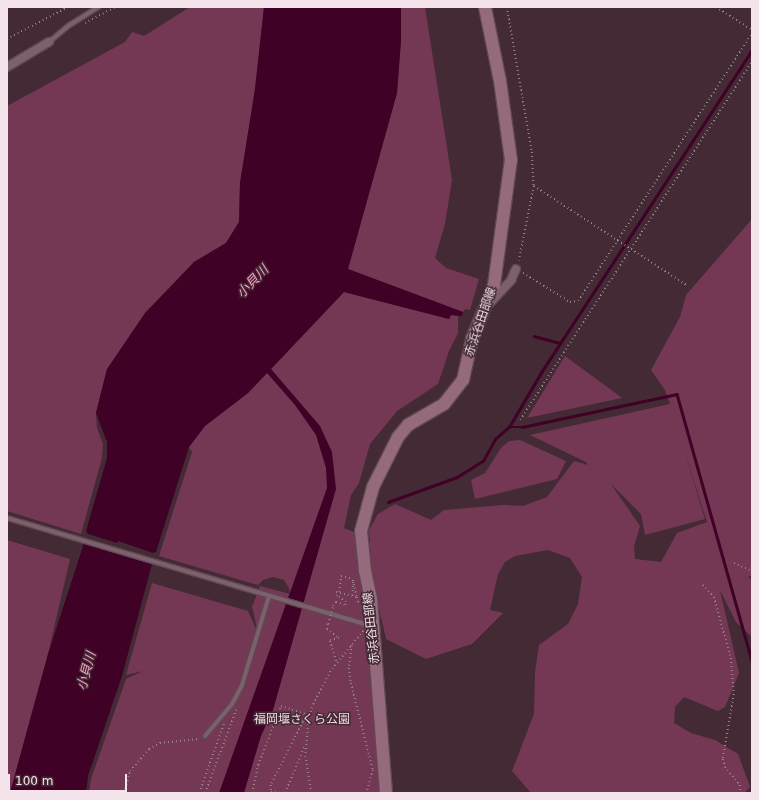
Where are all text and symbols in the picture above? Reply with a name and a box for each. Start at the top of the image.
water label: 小貝川 [234,263,272,301]
street label: 赤浜谷田部線 [462,286,500,358]
street label: 赤浜谷田部線 [361,591,383,665]
water label: 小貝川 [74,650,100,692]
park label: 福岡堰さくら公園 [254,713,350,727]
scale bar [10,766,129,792]
text: 100 m [15,774,53,788]

